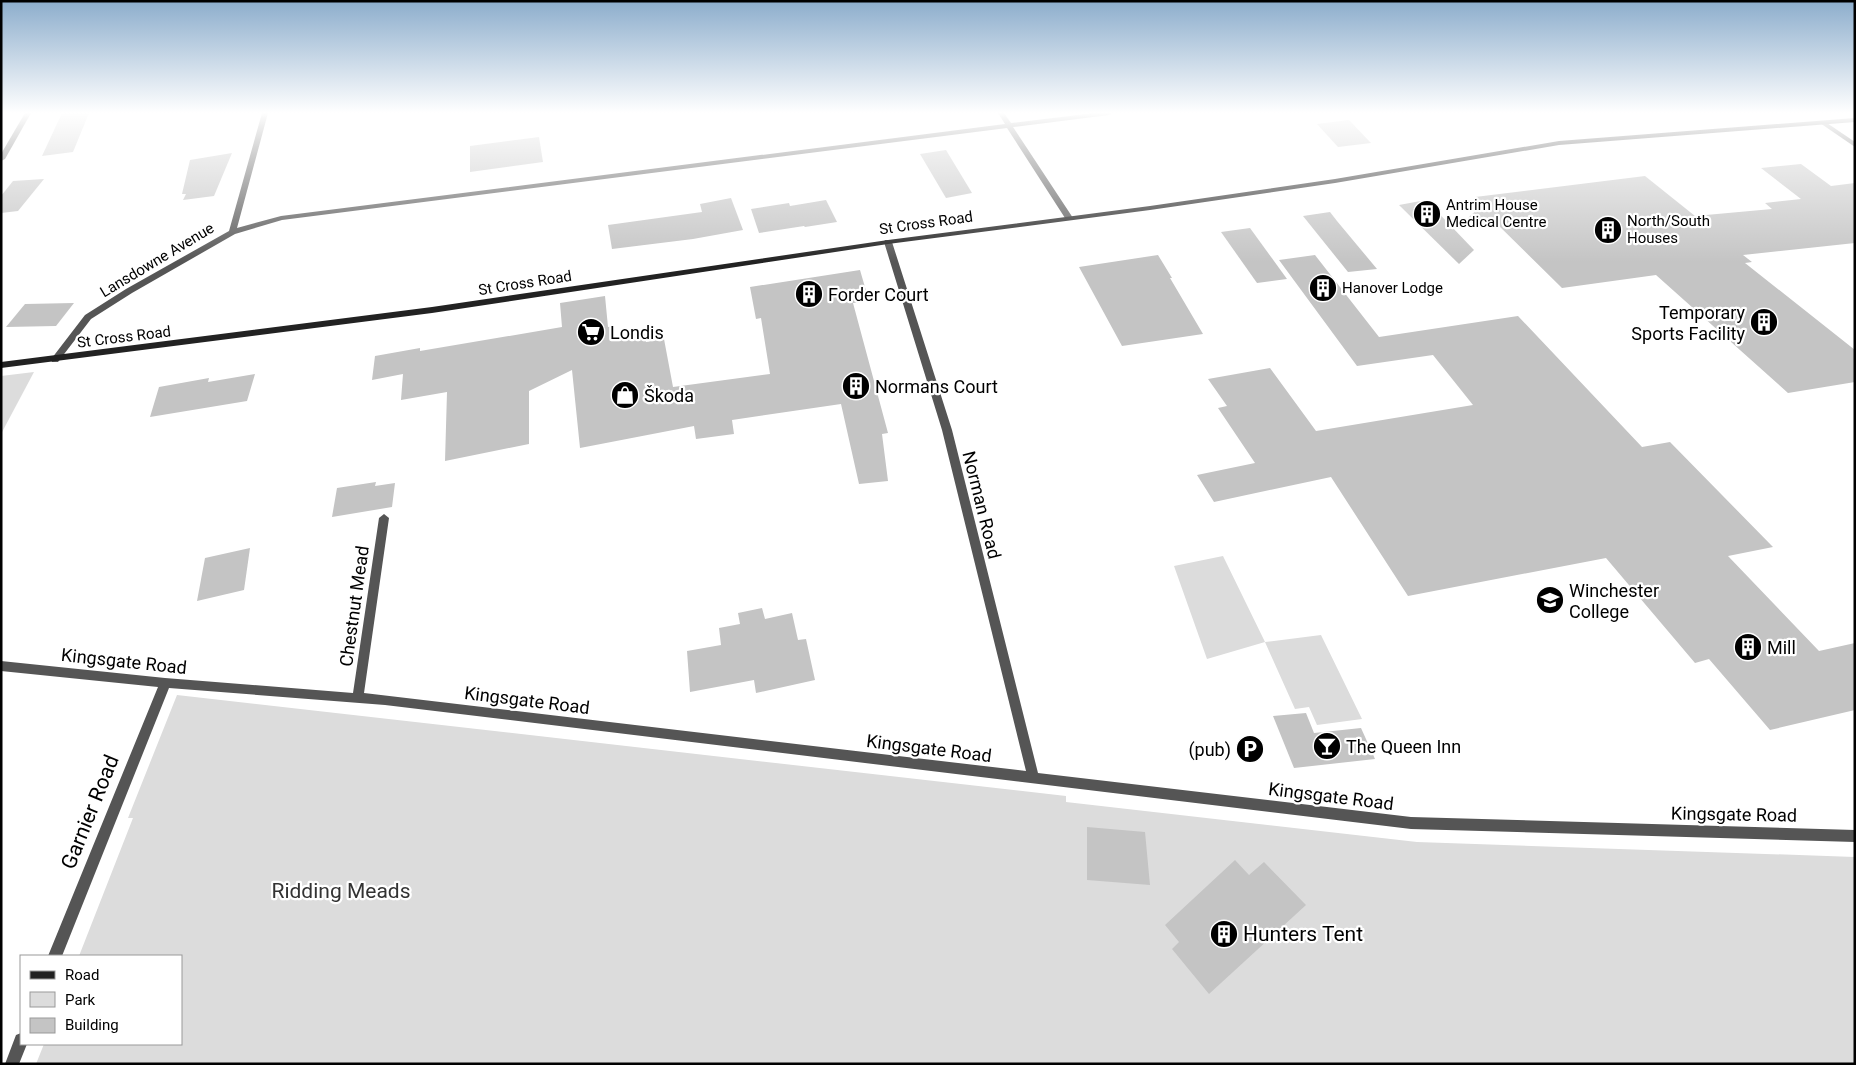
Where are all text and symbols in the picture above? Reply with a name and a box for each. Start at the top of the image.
place label: Antrim House Medical Centre [1446,196,1546,231]
building icon: Antrim House Medical Centre [1412,199,1442,229]
street label: St Cross Road [878,208,974,238]
place label: North/South Houses [1627,212,1710,247]
building icon: North/South Houses [1593,215,1623,245]
street label: Lansdowne Avenue [97,219,217,301]
street label: St Cross Road [477,267,573,299]
building icon: Hanover Lodge [1308,273,1338,303]
building icon: Forder Court [794,279,824,309]
place label: Hanover Lodge [1342,279,1443,297]
place label: Forder Court [828,284,929,305]
place label: Temporary Sports Facility [1631,302,1745,344]
building icon: Temporary Sports Facility [1749,307,1779,337]
supermarket icon: Londis [576,317,606,347]
street label: St Cross Road [76,322,172,352]
place label: Londis [610,322,664,343]
building icon: Normans Court [841,371,871,401]
place label: Normans Court [875,376,998,397]
shop icon: Škoda [610,380,640,410]
place label: Škoda [644,385,694,406]
street label: Norman Road [958,449,1006,561]
street label: Chestnut Mead [335,544,373,668]
place label: Winchester College [1569,580,1659,622]
school or university icon: Winchester College [1535,585,1565,615]
building icon: Mill [1733,632,1763,662]
place label: Mill [1767,637,1796,658]
street label: Kingsgate Road [60,644,188,678]
street label: Kingsgate Road [463,682,591,718]
street label: Kingsgate Road [865,730,993,766]
bar icon: The Queen Inn [1312,731,1342,761]
parking icon: (pub) [1235,734,1265,764]
place label: The Queen Inn [1346,736,1461,757]
place label: (pub) [1188,739,1231,761]
street label: Garnier Road [56,751,124,873]
street label: Kingsgate Road [1267,778,1395,814]
street label: Kingsgate Road [1671,802,1797,826]
park label: Ridding Meads [271,879,411,903]
building icon: Hunters Tent [1209,919,1239,949]
place label: Hunters Tent [1243,922,1363,946]
legend [20,955,182,1045]
text: Road [65,966,99,984]
text: Park [65,991,96,1009]
text: Building [65,1016,119,1034]

